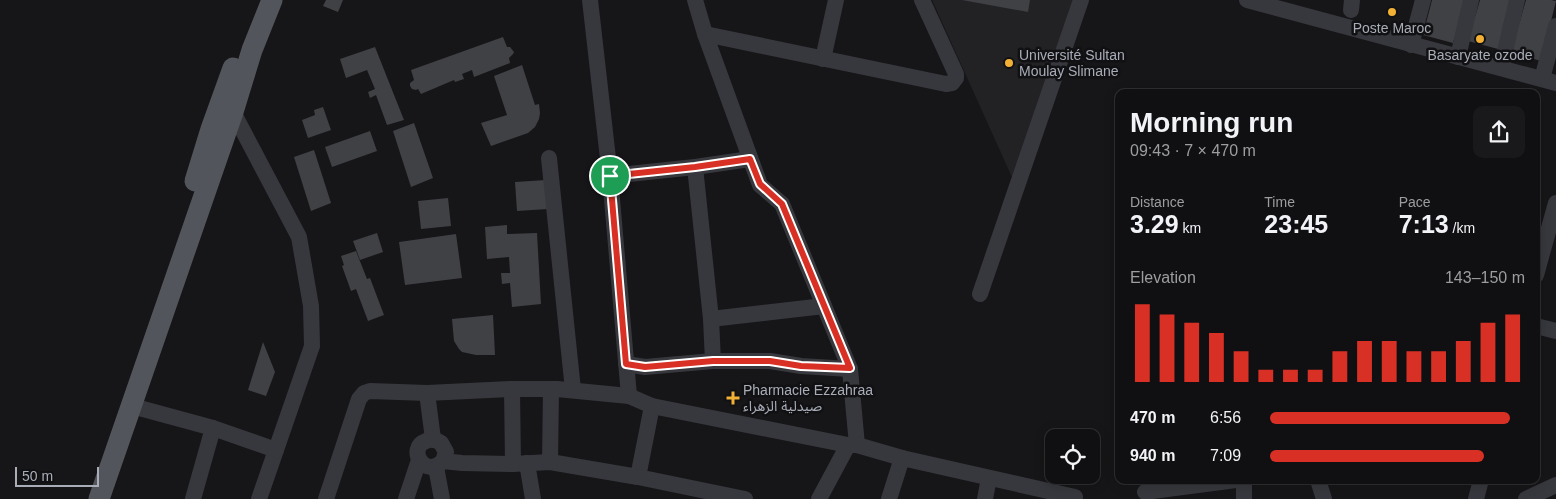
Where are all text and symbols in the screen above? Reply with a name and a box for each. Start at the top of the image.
marker: Poste Maroc [1386,6,1398,18]
place label: Poste Maroc [1353,20,1431,36]
marker: Basaryate ozode [1474,33,1486,45]
place label: Université Sultan Moulay Slimane [1019,47,1125,79]
place label: Basaryate ozode [1427,47,1533,63]
marker: Université Sultan Moulay Slimane [1003,57,1015,69]
button: share [1473,106,1525,158]
text: Morning run [1130,107,1293,138]
text: 09:43 · 7 × 470 m [1130,142,1256,159]
pin [589,155,631,197]
icon: arrive [596,162,624,190]
text: Distance [1130,194,1184,210]
text: Time [1264,194,1295,210]
text: Pace [1399,194,1431,210]
text: 3.29 [1130,210,1179,238]
text: 23:45 [1264,210,1328,238]
text: 7:13 [1399,210,1449,238]
text: km [1179,220,1201,236]
text: /km [1449,220,1475,236]
text: Elevation [1130,269,1196,286]
text: 143–150 m [1445,269,1525,286]
place label: Pharmacie Ezzahraa صيدلية الزهراء [743,382,873,415]
marker: Pharmacie Ezzahraa صيدلية الزهراء [727,392,739,404]
text: 470 m [1130,409,1175,426]
text: 6:56 [1210,409,1241,426]
map controls [1045,429,1100,484]
button: locate [1045,429,1100,484]
text: 940 m [1130,447,1175,464]
text: 7:09 [1210,447,1241,464]
scale bar [15,464,99,487]
text: 50 m [22,468,53,484]

